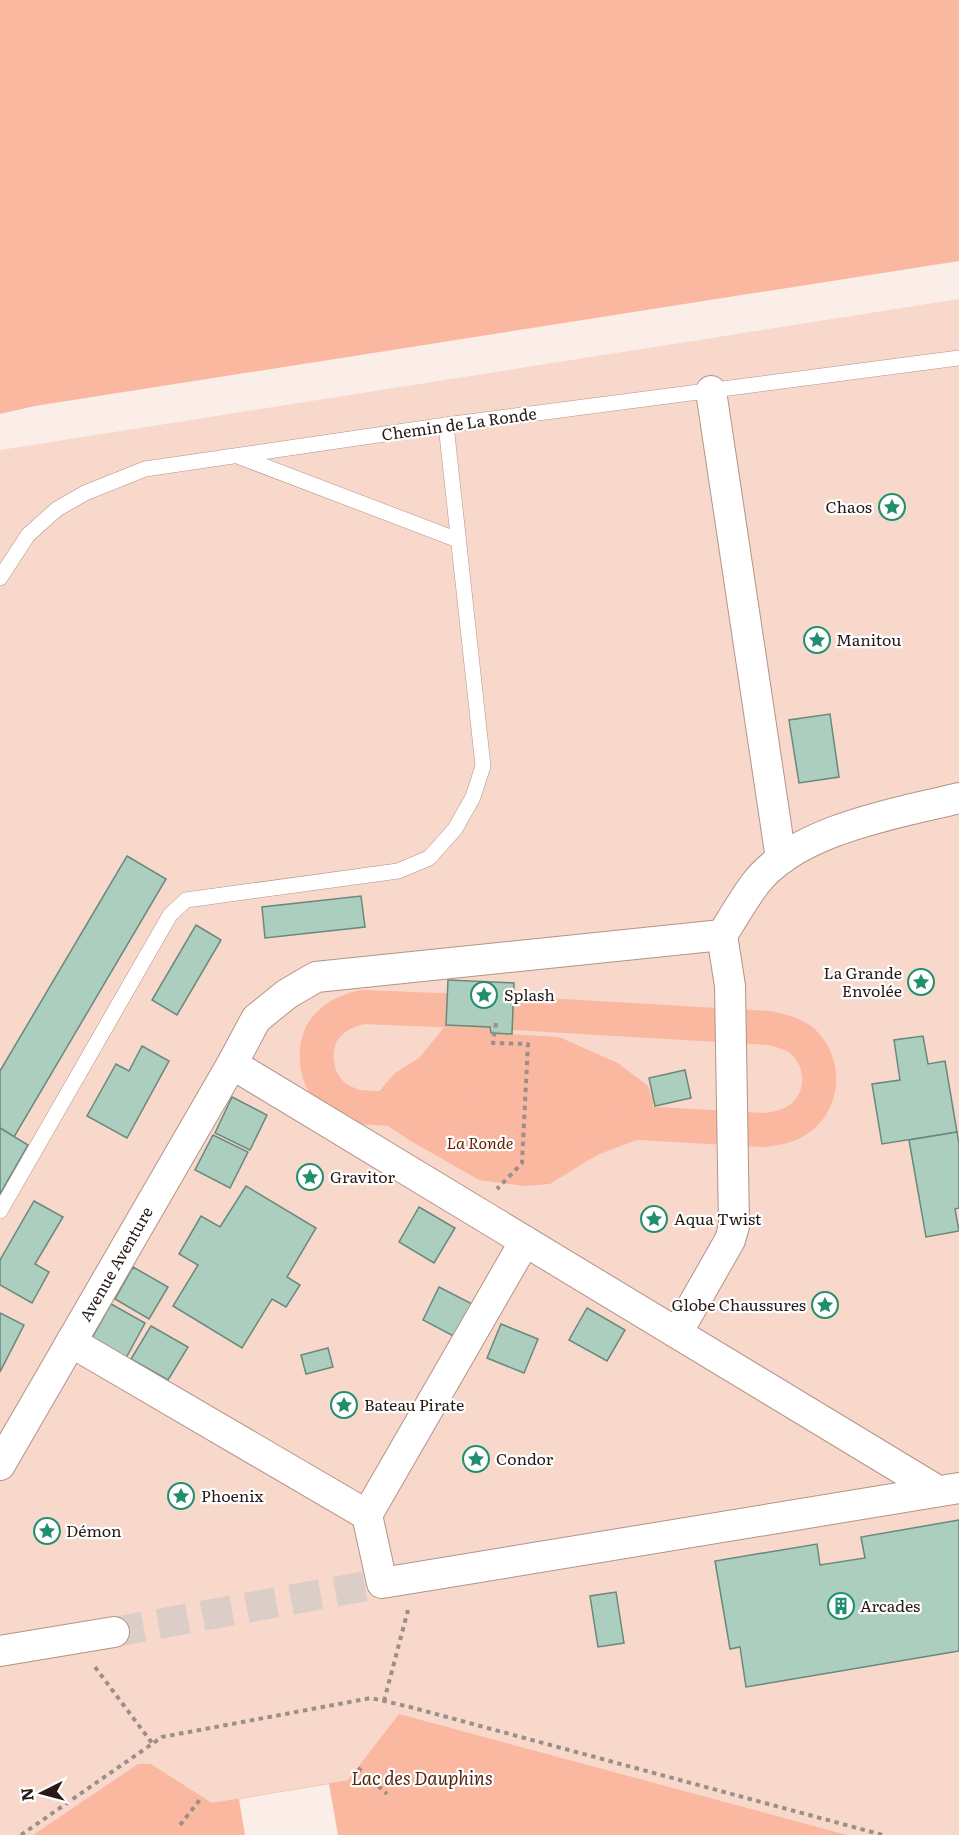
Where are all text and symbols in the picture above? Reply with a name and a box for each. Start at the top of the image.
street label: Chemin de La Ronde [380,400,538,446]
place icon: Chaos [877,492,907,522]
place label: Chaos [825,494,872,518]
place icon: Manitou [802,625,832,655]
place label: Manitou [836,627,901,651]
place label: La Grande Envolée [824,960,902,1002]
place icon: La Grande Envolée [906,967,936,997]
place icon: Splash [469,980,499,1010]
place label: Splash [504,982,555,1006]
park label: La Ronde [447,1130,513,1154]
place icon: Gravitor [295,1162,325,1192]
place label: Gravitor [330,1164,396,1188]
street label: Avenue Aventure [72,1202,158,1325]
place icon: Aqua Twist [639,1204,669,1234]
place label: Aqua Twist [674,1206,762,1230]
place icon: Globe Chaussures [810,1290,840,1320]
place label: Globe Chaussures [671,1292,806,1316]
place icon: Bateau Pirate [329,1390,359,1420]
place label: Bateau Pirate [364,1392,464,1416]
place icon: Condor [461,1444,491,1474]
place label: Condor [496,1446,554,1470]
place icon: Phoenix [166,1481,196,1511]
place label: Phoenix [201,1483,265,1507]
place icon: Démon [32,1516,62,1546]
place label: Démon [66,1518,122,1542]
building icon: Arcades [826,1591,856,1621]
place label: Arcades [860,1593,920,1617]
north arrow [12,1763,72,1823]
water label: Lac des Dauphins [351,1764,493,1791]
text: N [13,1787,39,1803]

